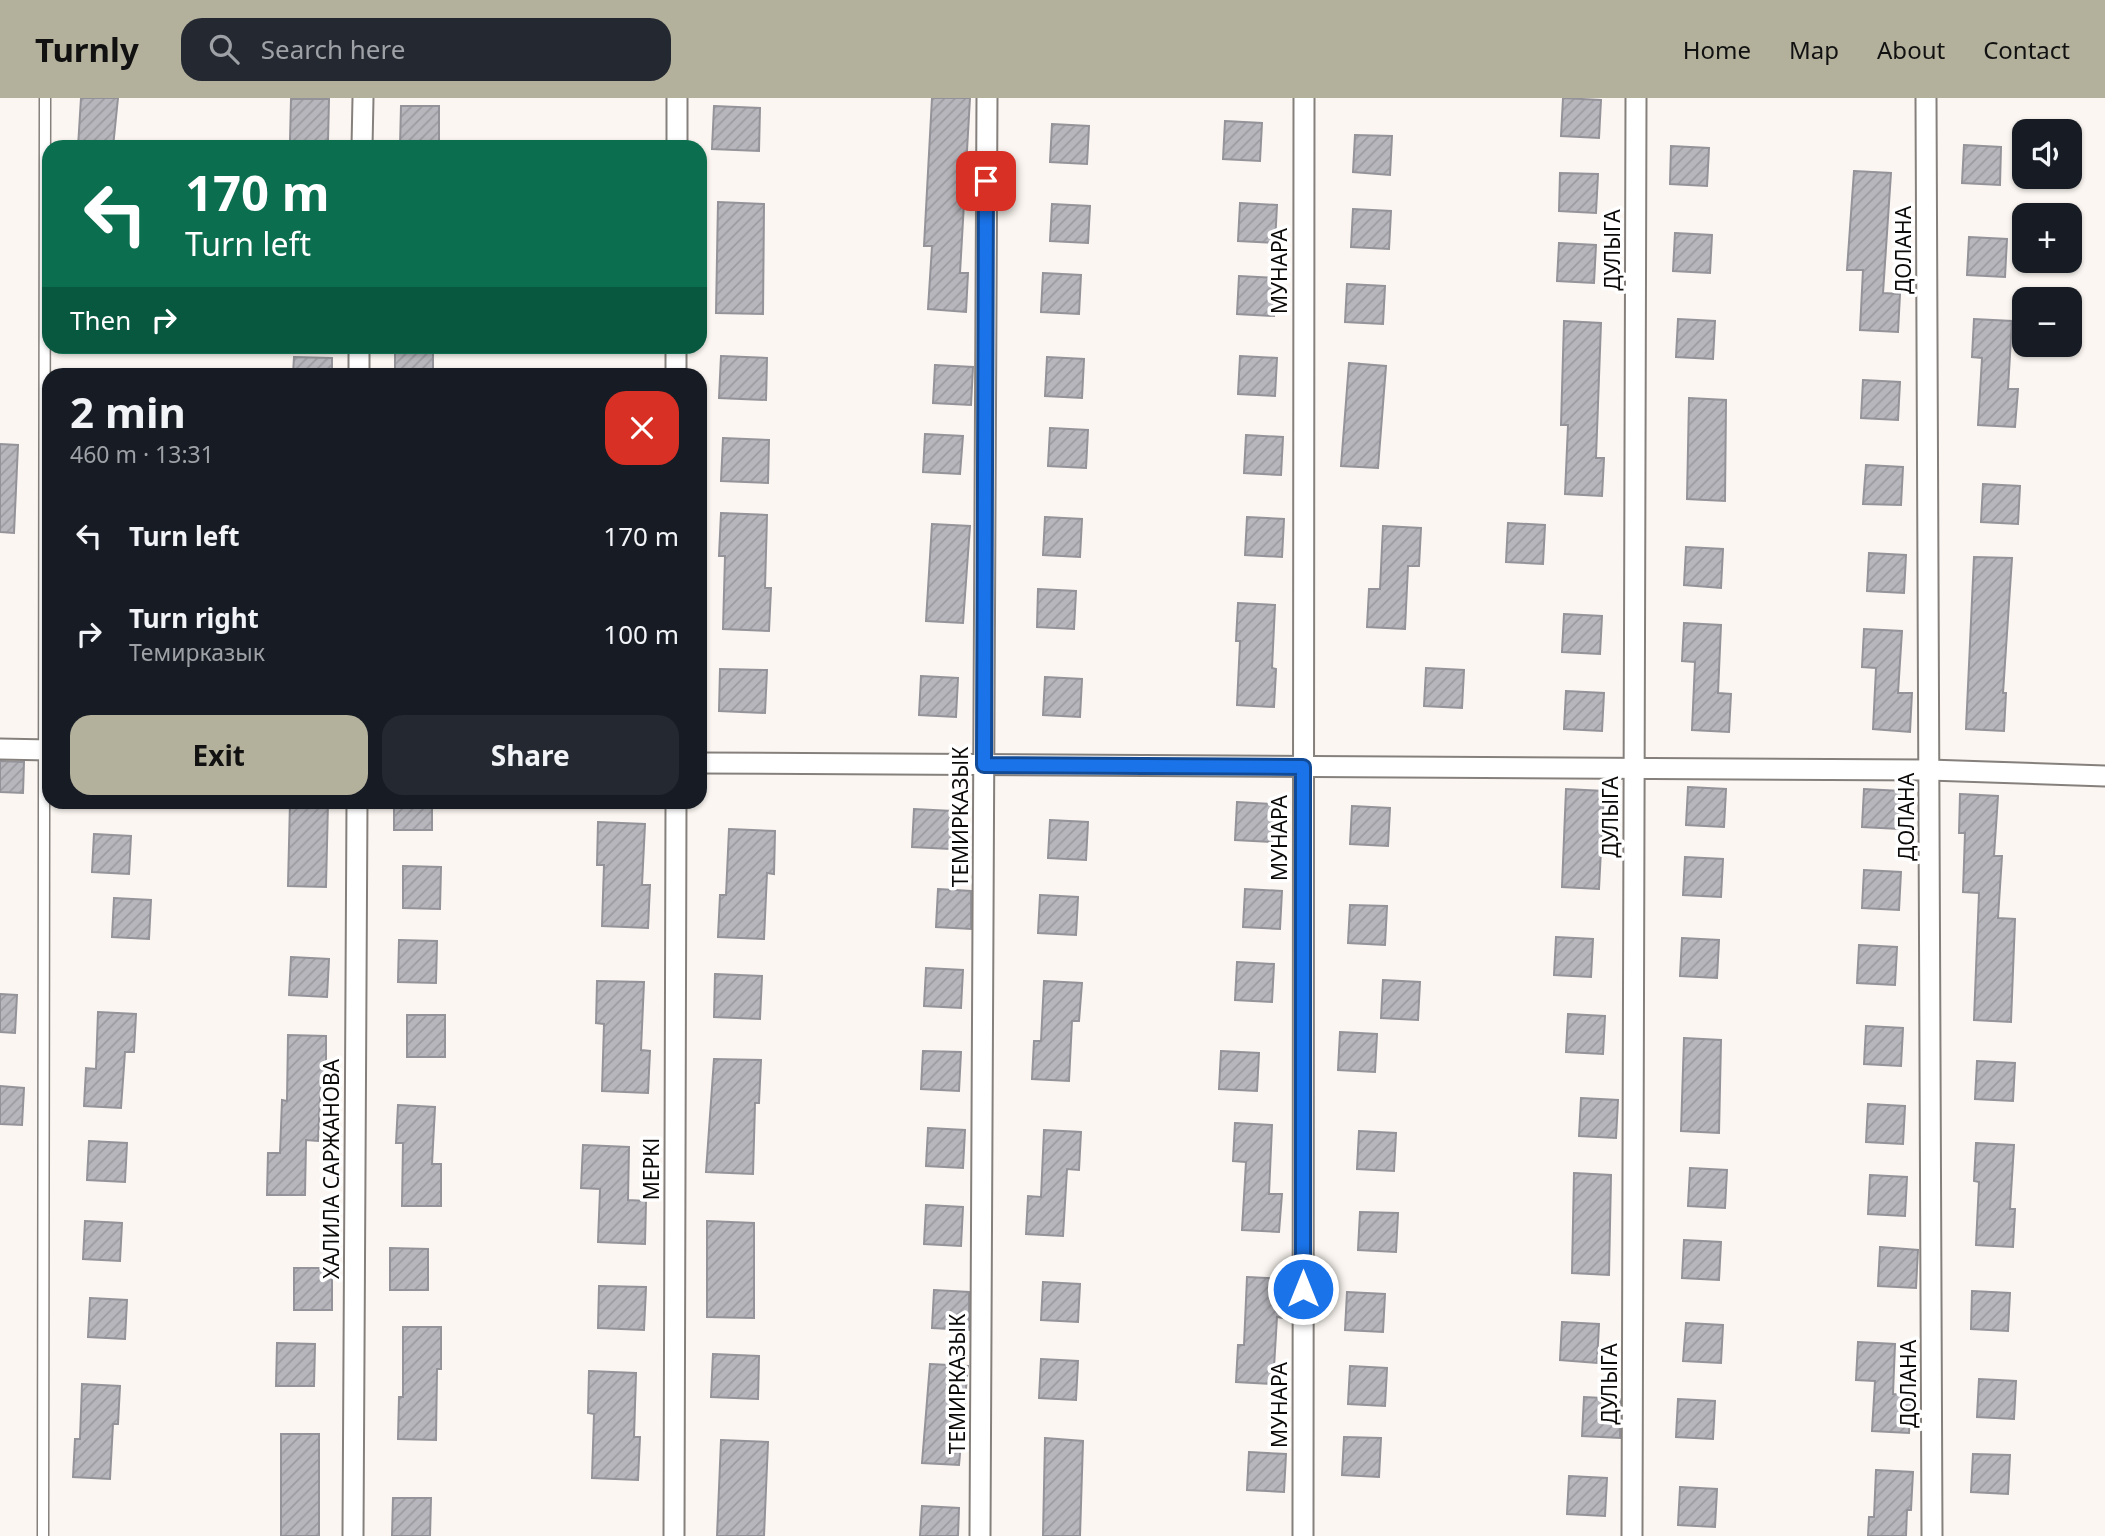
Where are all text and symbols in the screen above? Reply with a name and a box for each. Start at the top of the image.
search box [181,18,671,81]
text: Turnly [35,27,139,72]
icon: search [205,30,243,68]
text: Search here [261,31,405,67]
text: Home [1683,33,1751,66]
text: Map [1789,33,1839,66]
text: About [1877,33,1945,66]
text: Contact [1983,33,2070,66]
map controls [2012,119,2082,357]
button: sound [2012,119,2082,189]
pin [956,151,1016,211]
text: 170 m [185,159,330,225]
icon: arrive [967,162,1005,200]
icon: left [70,168,161,259]
button: + [2012,203,2082,273]
street label: ДОЛАНА [1889,205,1917,294]
street label: ДУЛЫГА [1598,209,1626,291]
text: Turn left [185,222,311,265]
street label: МУНАРА [1265,227,1293,314]
button: − [2012,287,2082,357]
icon: right [145,301,183,339]
text: Then [70,302,131,338]
text: 2 min [70,383,186,440]
button: close [605,391,679,465]
text: 460 m · 13:31 [70,438,214,470]
icon: left [70,517,108,555]
text: Turn left [129,518,240,554]
text: 170 m [603,518,679,554]
text: Turn right [129,600,259,636]
icon: right [70,615,108,653]
text: 100 m [603,616,679,652]
text: Темирказык [129,636,265,668]
button: Exit [70,715,368,795]
button: Share [382,715,679,795]
street label: ТЕМИРКАЗЫК [946,747,974,887]
street label: ДОЛАНА [1892,772,1920,861]
street label: ДУЛЫГА [1596,776,1624,858]
street label: МУНАРА [1265,794,1293,881]
street label: ХАЛИЛА САРЖАНОВА [317,1058,345,1279]
street label: МЕРКІ [637,1138,665,1200]
position arrow [1266,1252,1340,1326]
street label: ТЕМИРКАЗЫК [943,1314,971,1454]
street label: ДОЛАНА [1894,1339,1922,1428]
street label: ДУЛЫГА [1595,1343,1623,1425]
street label: МУНАРА [1265,1361,1293,1448]

